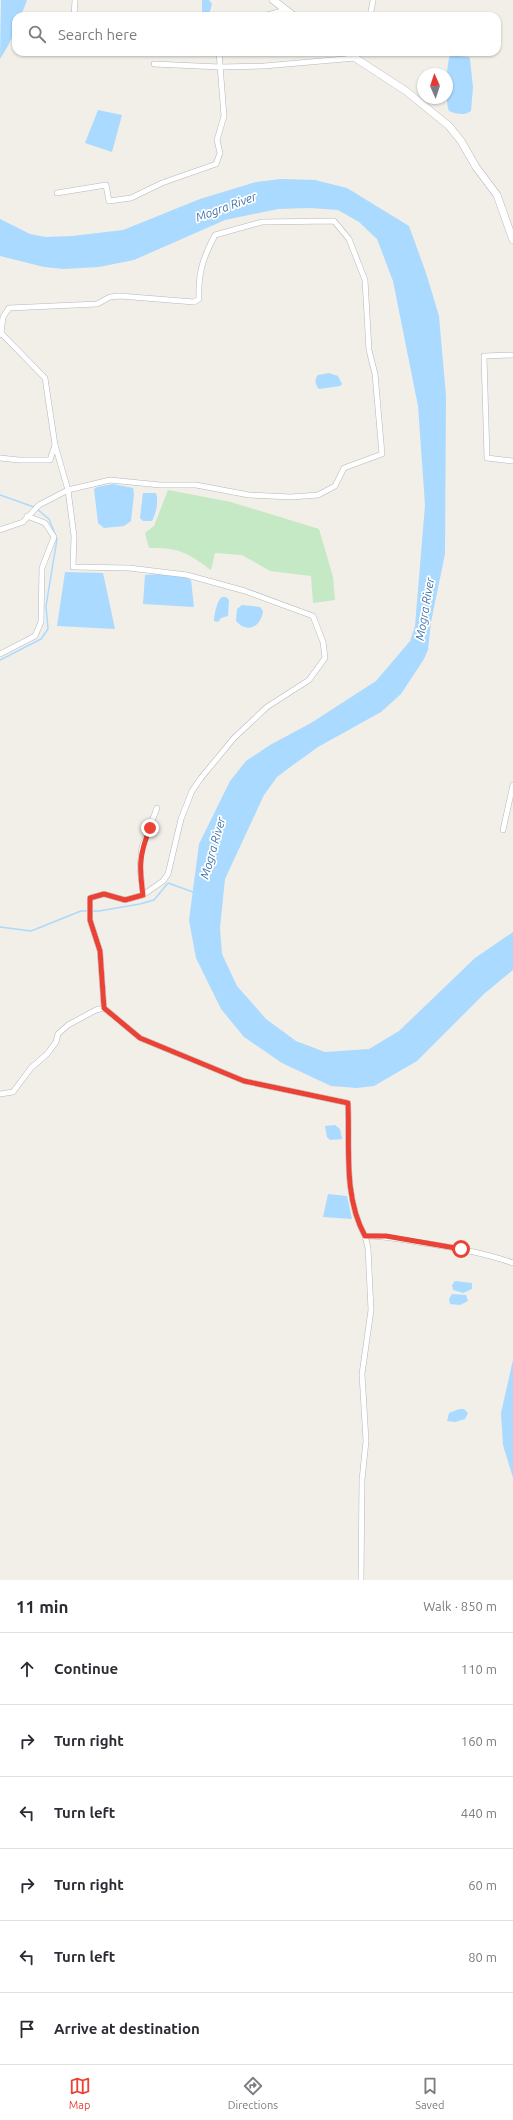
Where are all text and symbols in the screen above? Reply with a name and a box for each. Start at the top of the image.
search box [12,12,501,56]
icon: search [26,23,48,45]
text: Search here [58,26,137,43]
north arrow [417,68,453,104]
water label: Mogra River [194,189,258,224]
water label: Mogra River [413,576,437,641]
water label: Mogra River [198,815,228,880]
route end [141,819,159,837]
route start [452,1240,470,1258]
text: 11 min [16,1597,69,1616]
text: Walk · 850 m [423,1599,497,1613]
icon: ahead [16,1658,38,1680]
text: Continue [54,1660,118,1677]
text: 110 m [461,1662,497,1676]
icon: right [16,1730,38,1752]
text: Turn right [54,1732,124,1749]
text: 160 m [461,1734,497,1748]
icon: left [16,1802,38,1824]
text: Turn left [54,1804,115,1821]
text: 440 m [461,1806,497,1820]
icon: right [16,1874,38,1896]
text: Turn right [54,1876,124,1893]
text: 60 m [468,1878,497,1892]
icon: left [16,1946,38,1968]
text: Turn left [54,1948,115,1965]
text: 80 m [468,1950,497,1964]
icon: arrive [16,2018,38,2040]
text: Arrive at destination [54,2020,200,2037]
tab: Map [69,2075,91,2111]
tab: Directions [228,2075,278,2111]
tab: Saved [415,2075,444,2111]

